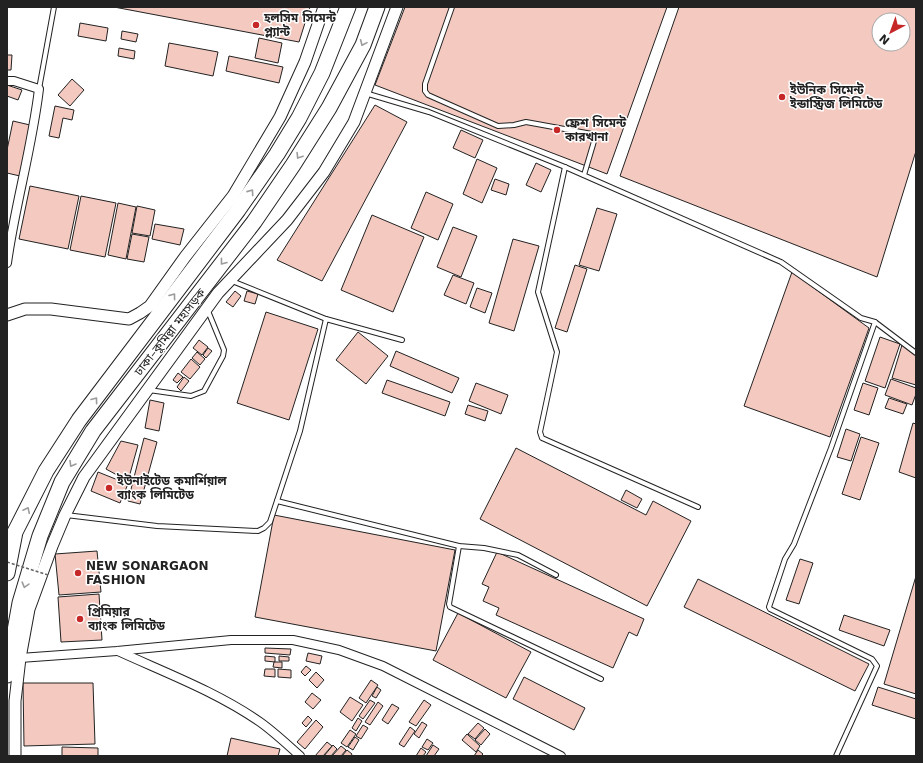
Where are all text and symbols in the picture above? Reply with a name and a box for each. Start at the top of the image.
place label: হলসিম সিমেন্ট প্ল্যান্ট [263,10,337,39]
north arrow [871,12,911,52]
marker: হলসিম সিমেন্ট প্ল্যান্ট [251,20,261,30]
text: N [877,31,893,47]
one-way arrow [360,39,368,47]
place label: ইউনিক সিমেন্ট ইন্ডাস্ট্রিজ লিমিটেড [789,82,883,111]
marker: ইউনিক সিমেন্ট ইন্ডাস্ট্রিজ লিমিটেড [777,92,787,102]
place label: ফ্রেশ সিমেন্ট কারখানা [564,115,627,144]
marker: ফ্রেশ সিমেন্ট কারখানা [552,125,562,135]
one-way arrow [296,152,303,159]
one-way arrow [246,189,254,196]
one-way arrow [220,258,228,265]
street label: ঢাকা–কুমিল্লা মহাসড়ক [130,285,209,380]
one-way arrow [168,293,175,300]
one-way arrow [90,397,97,404]
one-way arrow [70,460,77,467]
place label: ইউনাইটেড কমার্শিয়াল ব্যাংক লিমিটেড [116,473,227,502]
marker: ইউনাইটেড কমার্শিয়াল ব্যাংক লিমিটেড [104,483,114,493]
one-way arrow [22,507,29,514]
place label: NEW SONARGAON FASHION [86,559,208,587]
marker: NEW SONARGAON FASHION [73,568,83,578]
one-way arrow [22,581,30,588]
place label: প্রিমিয়ার ব্যাংক লিমিটেড [87,604,165,633]
marker: প্রিমিয়ার ব্যাংক লিমিটেড [75,614,85,624]

